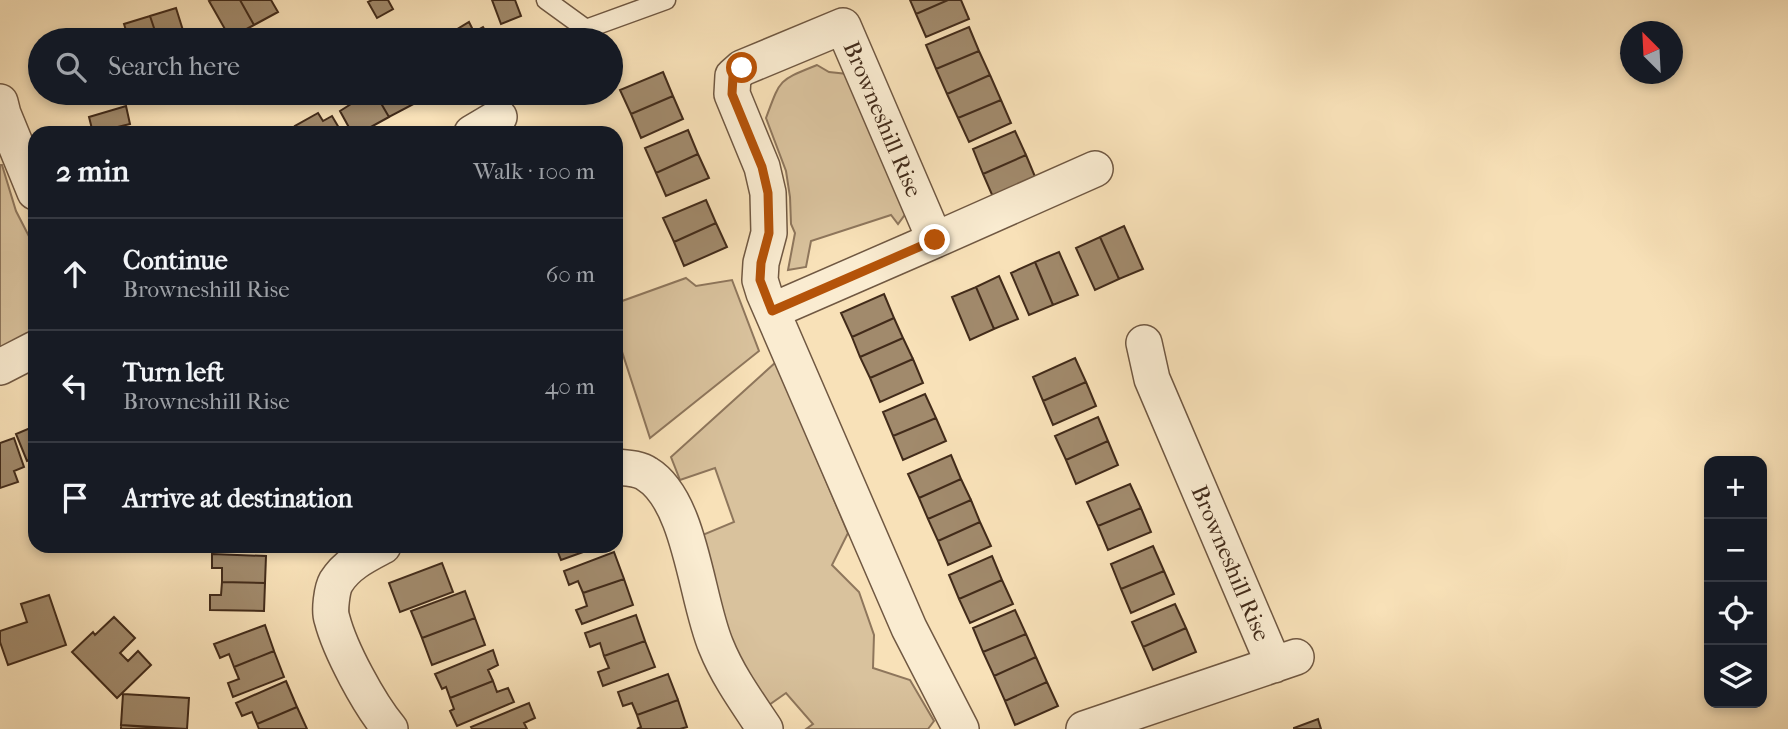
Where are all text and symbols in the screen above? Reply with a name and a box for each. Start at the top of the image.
north arrow [1620,21,1683,84]
search box [28,28,623,105]
street label: Browneshill Rise [838,37,928,201]
icon: search [52,48,90,86]
text: Search here [108,51,240,82]
route start [726,52,757,83]
text: 2 min [56,154,129,189]
text: Walk · 100 m [473,158,595,185]
route end [919,224,950,255]
text: Continue [123,245,228,276]
icon: ahead [56,255,94,293]
text: 60 m [546,261,595,288]
text: Browneshill Rise [123,276,290,303]
text: Turn left [123,357,224,388]
icon: left [56,367,94,405]
text: 40 m [545,373,595,400]
text: Browneshill Rise [123,388,290,415]
map controls [1704,456,1767,708]
button: + [1704,456,1767,519]
icon: arrive [56,479,94,517]
street label: Browneshill Rise [1186,481,1276,645]
text: Arrive at destination [123,483,353,514]
button: − [1704,519,1767,582]
button: locate [1704,582,1767,645]
button: layers [1704,645,1767,708]

